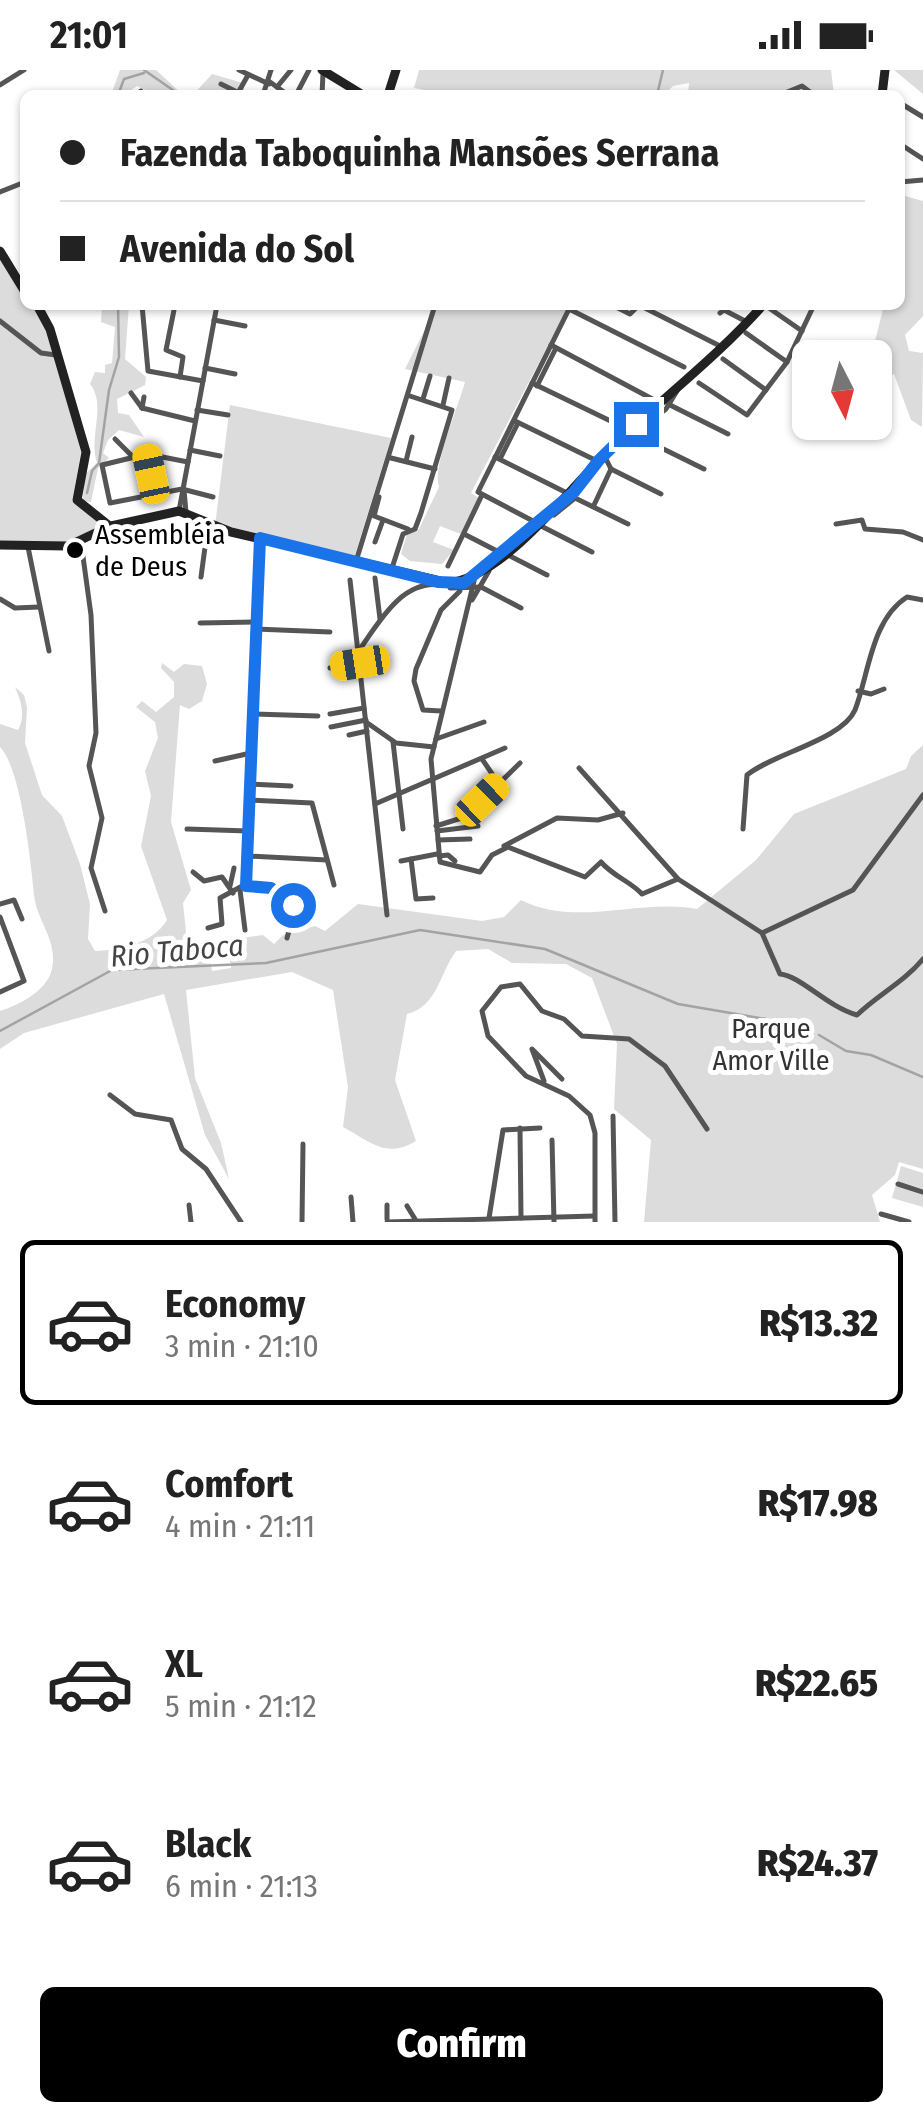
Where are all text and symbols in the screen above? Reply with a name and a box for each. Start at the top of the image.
text: 21:01 [50,12,128,58]
text: Fazenda Taboquinha Mansões Serrana [120,130,719,176]
text: Avenida do Sol [120,226,354,272]
north arrow [792,340,892,440]
map controls [792,340,892,440]
route end [614,402,659,447]
car [130,442,172,506]
place label: Assembléia de Deus [95,518,225,583]
marker: Assembléia de Deus [64,539,86,561]
car [328,643,392,683]
car [450,768,514,832]
route start [271,883,316,928]
water label: Rio Taboca [109,927,245,975]
park label: Parque Amor Ville [712,1012,830,1077]
icon: car [45,1278,135,1368]
text: Economy [165,1281,305,1327]
text: R$13.32 [759,1300,878,1346]
text: 3 min · 21:10 [165,1327,319,1365]
icon: car [45,1458,135,1548]
text: Comfort [165,1461,293,1507]
text: R$17.98 [758,1480,878,1526]
text: 4 min · 21:11 [165,1507,315,1545]
icon: car [45,1638,135,1728]
text: XL [165,1641,203,1687]
text: R$22.65 [755,1660,878,1706]
text: 5 min · 21:12 [165,1687,317,1725]
icon: car [45,1818,135,1908]
text: Black [165,1821,251,1867]
text: R$24.37 [757,1840,878,1886]
text: 6 min · 21:13 [165,1867,318,1905]
button: Confirm [40,1987,883,2102]

